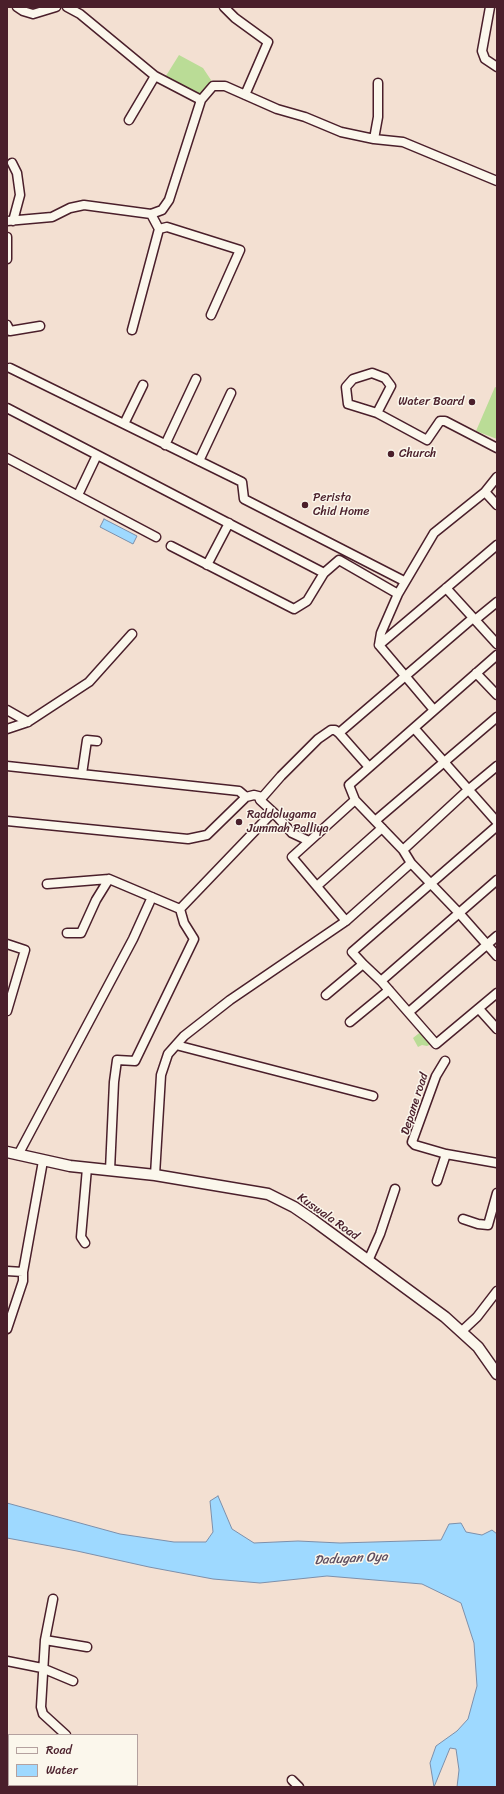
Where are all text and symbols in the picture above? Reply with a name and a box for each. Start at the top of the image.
place label: Water Board [398,395,464,409]
marker: Water Board [467,397,477,407]
place label: Church [399,447,436,461]
marker: Church [386,449,396,459]
place label: Perista Chid Home [313,491,370,519]
marker: Perista Chid Home [300,500,310,510]
place label: Raddolugama Jummah Palliya [247,808,329,836]
marker: Raddolugama Jummah Palliya [234,817,244,827]
street label: Depane road [398,1071,432,1137]
street label: Kuswala Road [294,1190,362,1244]
water label: Dadugan Oya [314,1549,388,1569]
legend [8,1734,138,1786]
text: Road [46,1739,72,1761]
text: Water [46,1759,78,1781]

